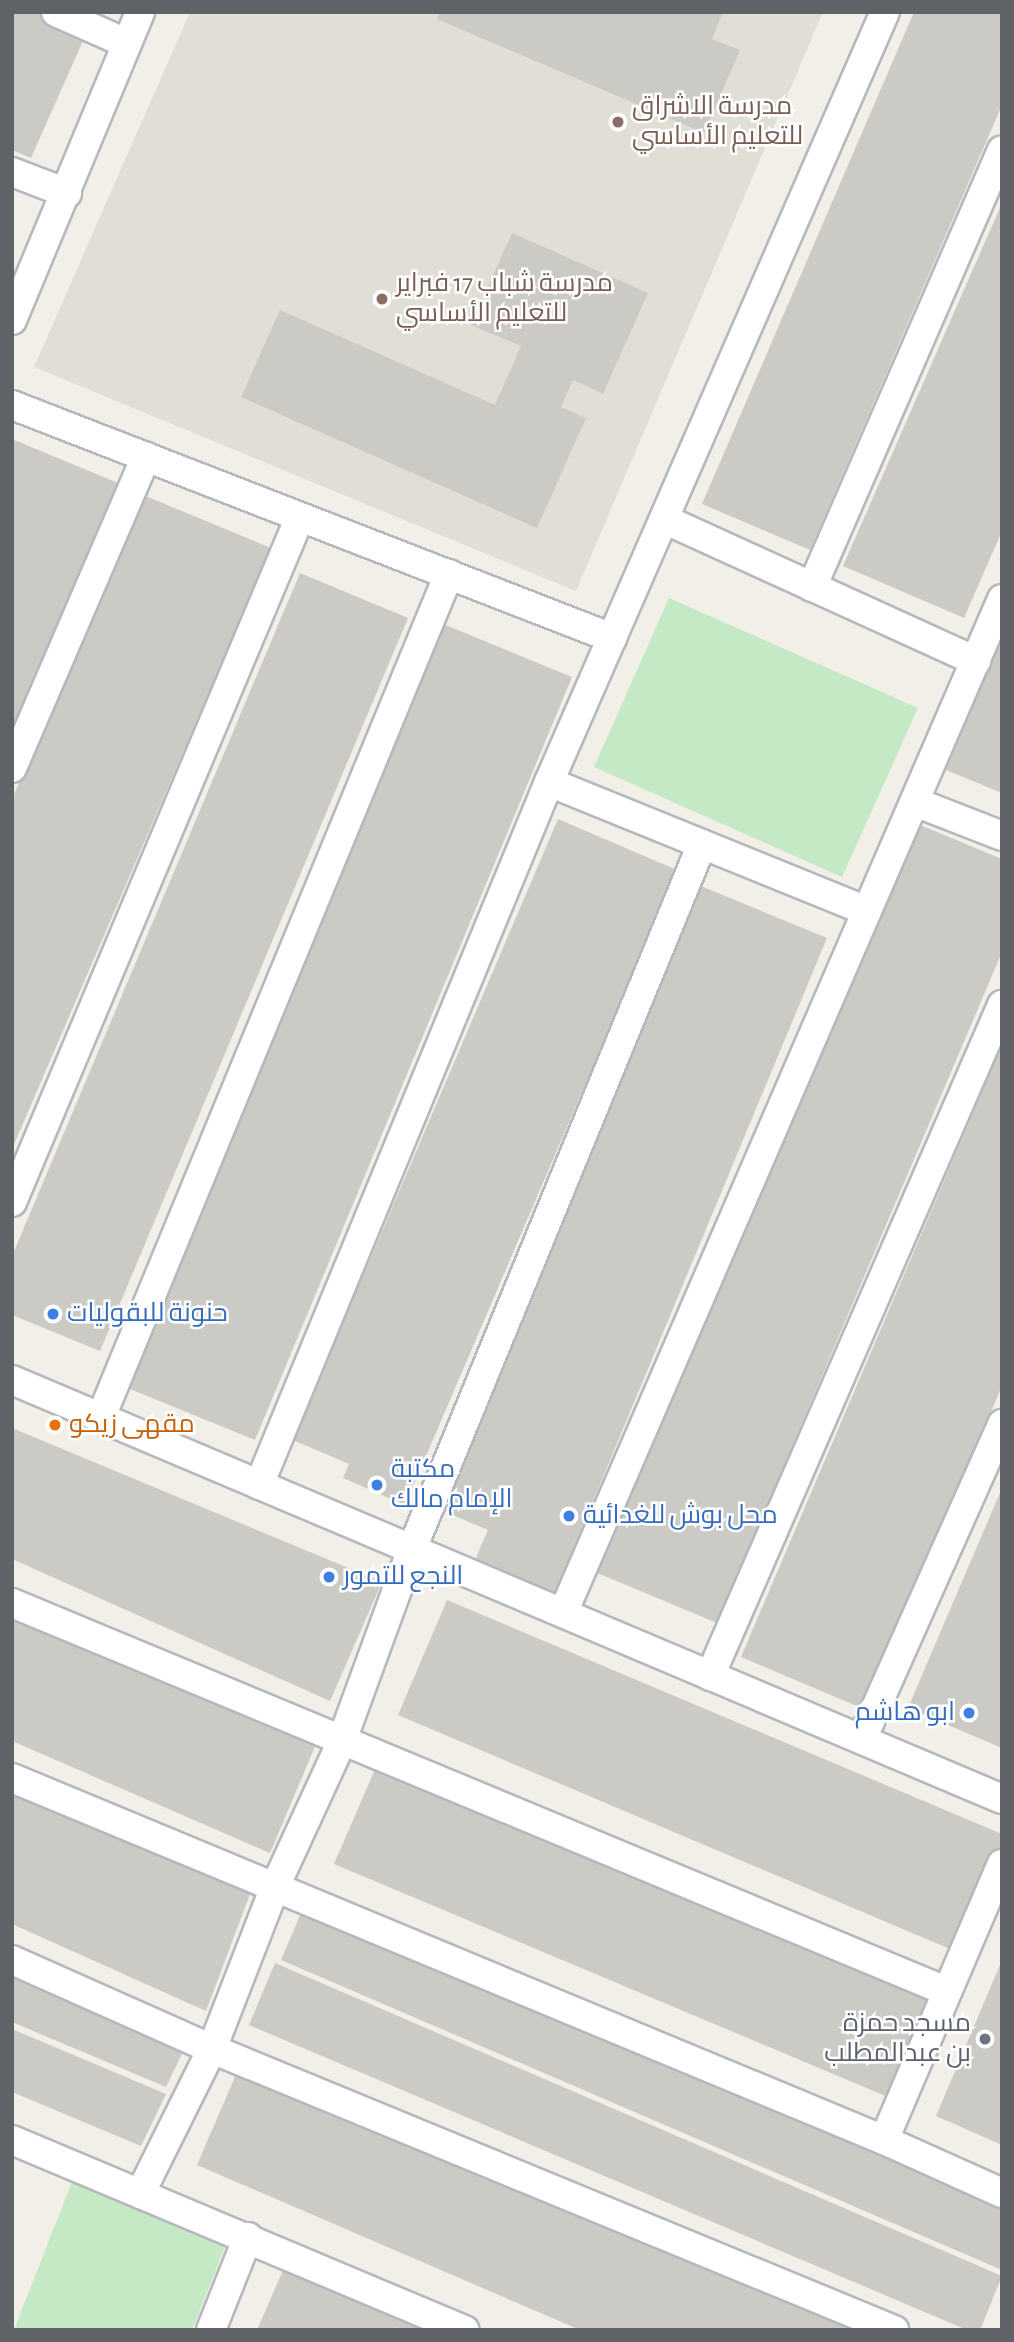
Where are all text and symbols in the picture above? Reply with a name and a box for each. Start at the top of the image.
place label: مدرسة الاشراق للتعليم الأساسي [632,91,803,152]
marker: مدرسة الاشراق للتعليم الأساسي [610,114,626,130]
place label: مدرسة شباب 17 فبراير للتعليم الأساسي [396,268,613,330]
marker: مدرسة شباب 17 فبراير للتعليم الأساسي [374,291,390,307]
place label: حنونة للبقوليات [67,1298,228,1330]
marker: حنونة للبقوليات [45,1306,61,1322]
place label: مقهى زيكو [69,1409,195,1441]
marker: مقهى زيكو [47,1417,63,1433]
place label: مكتبة الإمام مالك [391,1454,512,1516]
marker: مكتبة الإمام مالك [369,1477,385,1493]
place label: محل بوش للغدائية [583,1500,778,1532]
marker: محل بوش للغدائية [561,1508,577,1524]
place label: النجع للتمور [343,1561,463,1593]
marker: النجع للتمور [321,1569,337,1585]
place label: ابو هاشم [855,1697,955,1729]
marker: ابو هاشم [961,1705,977,1721]
place label: مسجد حمزة بن عبدالمطلب [824,2008,971,2070]
marker: مسجد حمزة بن عبدالمطلب [977,2031,993,2047]

